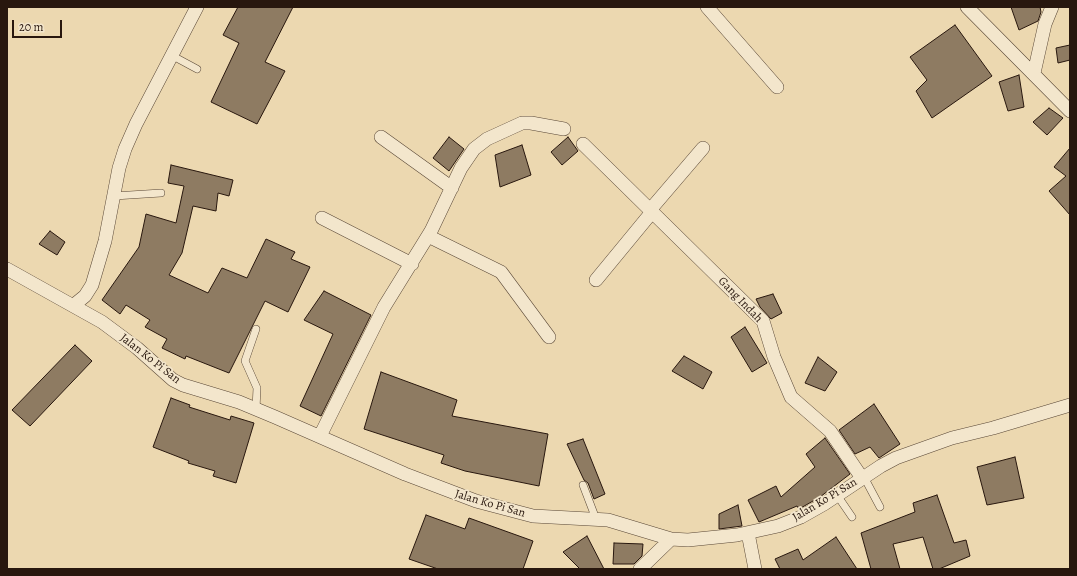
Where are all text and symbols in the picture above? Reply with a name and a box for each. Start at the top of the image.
scale bar [14,12,64,38]
text: 20 m [19,19,43,35]
street label: Gang Indah [715,274,765,326]
street label: Jalan Ko Pi San [117,331,183,387]
street label: Jalan Ko Pi San [790,475,860,525]
street label: Jalan Ko Pi San [453,487,527,521]

